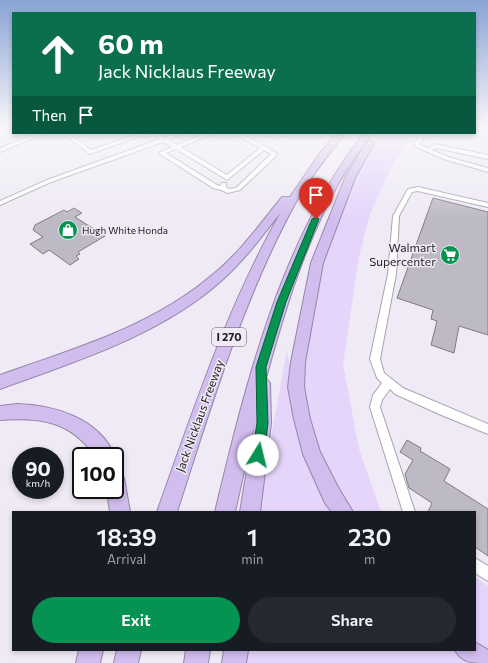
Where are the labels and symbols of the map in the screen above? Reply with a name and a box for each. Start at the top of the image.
pin [299,178,333,219]
shop icon: Hugh White Honda [57,219,79,241]
place label: Hugh White Honda [82,224,168,236]
place label: Walmart Supercenter [369,240,436,268]
supermarket icon: Walmart Supercenter [439,244,461,266]
road number: I 270 [212,328,246,346]
street label: Jack Nicklaus Freeway [172,358,227,474]
position arrow [237,434,279,476]
speed limit sign: 100 [72,447,124,499]

